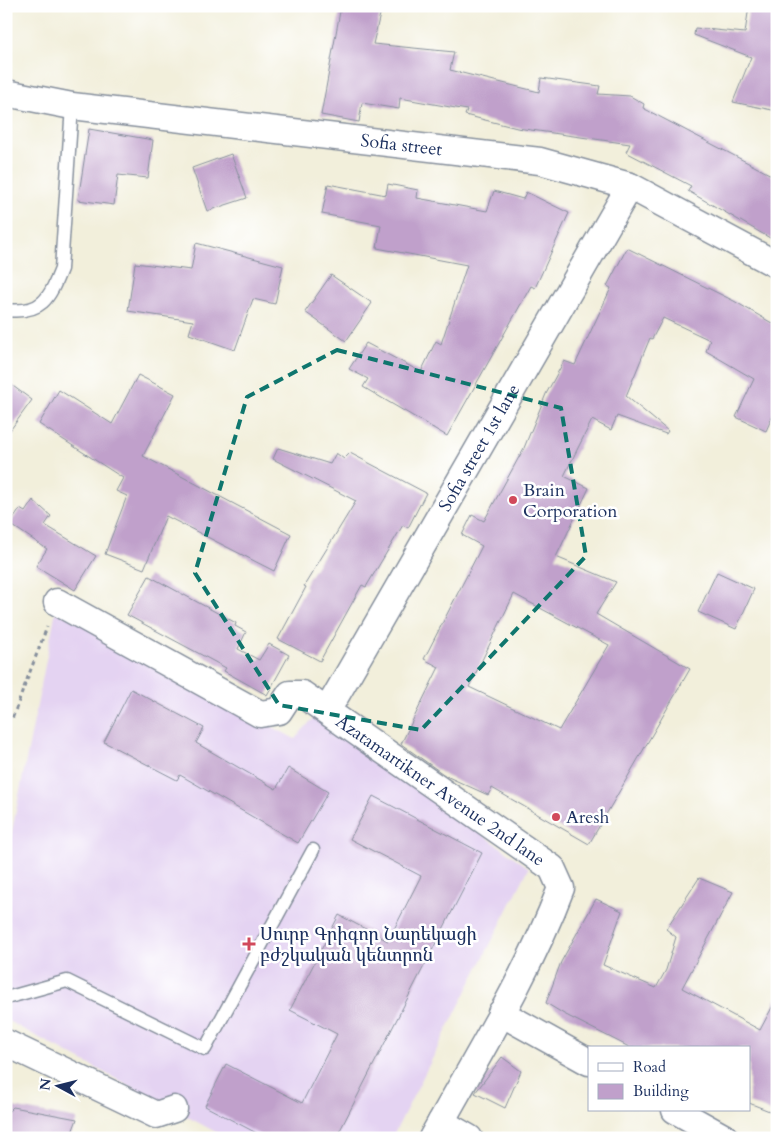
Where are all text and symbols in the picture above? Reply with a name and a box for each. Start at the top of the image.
street label: Sofia street [359,128,444,162]
street label: Sofia street 1st lane [433,380,526,516]
place label: Brain Corporation [523,478,618,524]
marker: Brain Corporation [507,494,519,506]
street label: Azatamartikner Avenue 2nd lane [330,709,550,872]
place label: Aresh [566,805,610,830]
marker: Aresh [550,811,562,823]
place label: Սուրբ Գրիգոր Նարեկացի բժշկական կենտրոն [260,922,477,968]
marker: Սուրբ Գրիգոր Նարեկացի բժշկական կենտրոն [242,937,256,951]
legend [588,1046,750,1112]
text: Road [633,1057,666,1077]
north arrow [32,1062,82,1112]
text: N [35,1077,56,1092]
text: Building [633,1081,689,1101]

